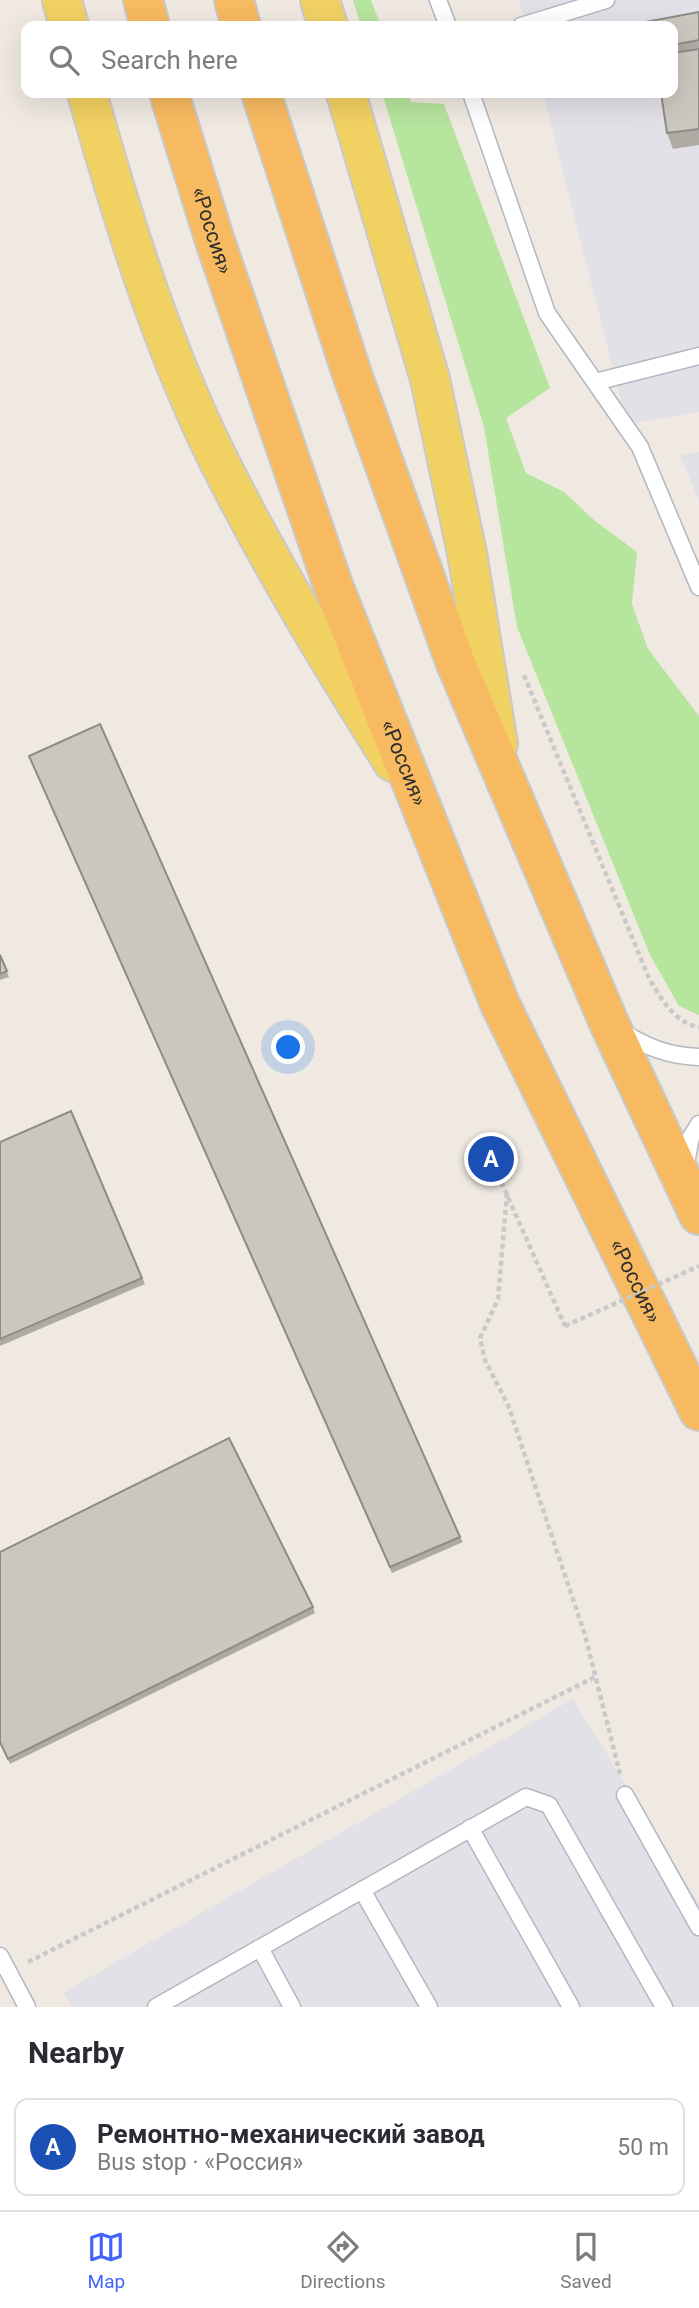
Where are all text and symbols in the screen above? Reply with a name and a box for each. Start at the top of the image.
search box [21,21,678,98]
icon: search [45,41,83,79]
text: Search here [101,45,238,75]
street label: «Россия» [187,184,238,277]
street label: «Россия» [376,716,432,809]
your location [271,1030,305,1064]
pin: A [468,1133,514,1185]
street label: «Россия» [605,1235,666,1327]
text: Nearby [28,2035,124,2070]
text: Ремонтно-механический завод [97,2119,485,2149]
text: A [45,2134,61,2161]
text: 50 m [617,2134,669,2161]
text: Bus stop · «Россия» [97,2149,303,2176]
tab: Map [87,2228,125,2293]
tab: Directions [300,2228,385,2293]
tab: Saved [560,2228,612,2293]

